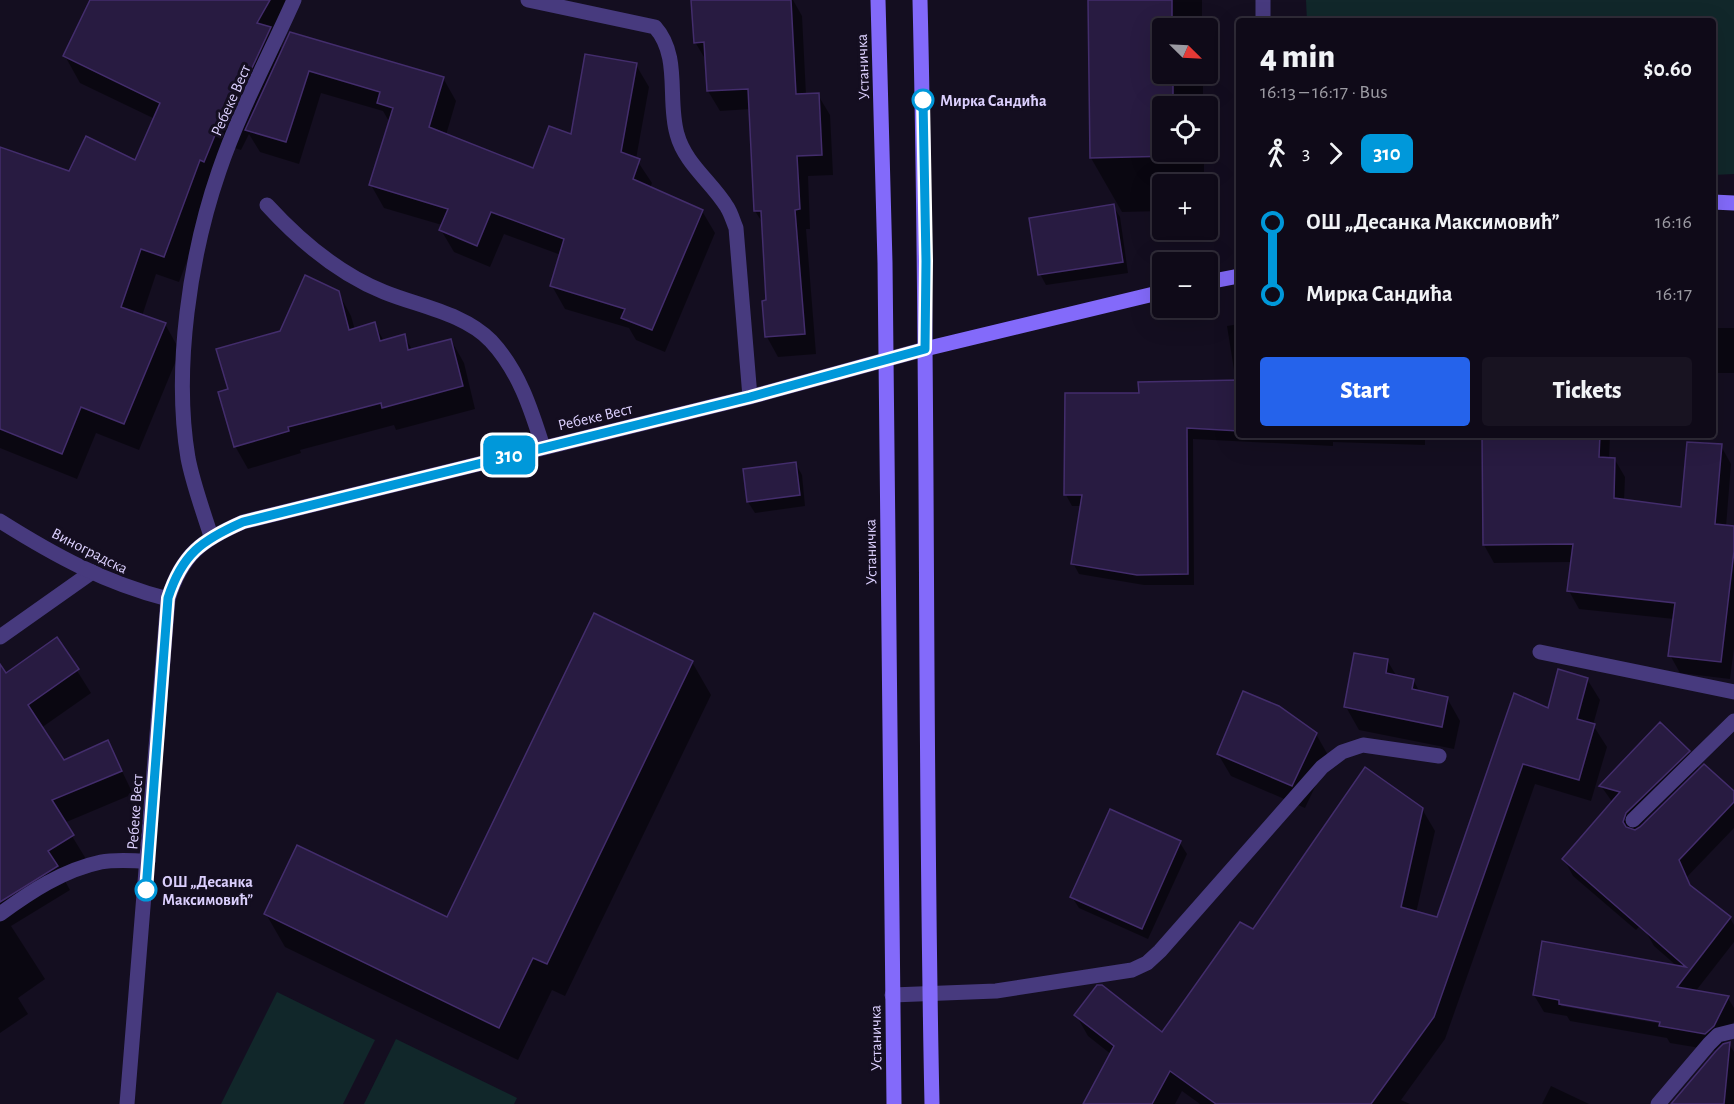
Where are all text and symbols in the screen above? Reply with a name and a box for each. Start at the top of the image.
north arrow [1152,18,1218,84]
map controls [1152,18,1218,318]
street label: Устаничка [854,34,872,100]
text: 4 min [1260,41,1335,74]
text: $0.60 [1644,58,1692,80]
street label: Ребеке Вест [208,62,254,138]
text: 16:13 – 16:17 · Bus [1260,82,1388,102]
marker: Мирка Сандића [912,89,934,111]
place label: Мирка Сандића [940,93,1047,109]
button: locate [1152,96,1218,162]
icon: walk [1260,137,1293,170]
icon: forward [1319,137,1352,170]
text: 3 [1302,143,1310,163]
text: 310 [1373,143,1401,164]
button: + [1152,174,1218,240]
text: ОШ „Десанка Максимовић” [1306,211,1560,233]
text: 16:16 [1655,212,1692,232]
button: − [1152,252,1218,318]
text: Мирка Сандића [1306,283,1452,305]
text: 16:17 [1656,284,1692,304]
button: Start [1260,357,1470,426]
button: Tickets [1482,357,1692,426]
street label: Ребеке Вест [556,401,634,433]
line badge: 310 [474,436,544,474]
text: 310 [495,445,523,466]
street label: Устаничка [862,519,880,585]
street label: Виноградска [49,525,130,577]
street label: Ребеке Вест [124,773,146,851]
place label: ОШ „Десанка Максимовић” [162,874,253,908]
marker: ОШ „Десанка Максимовић” [135,879,157,901]
street label: Устаничка [867,1005,885,1071]

